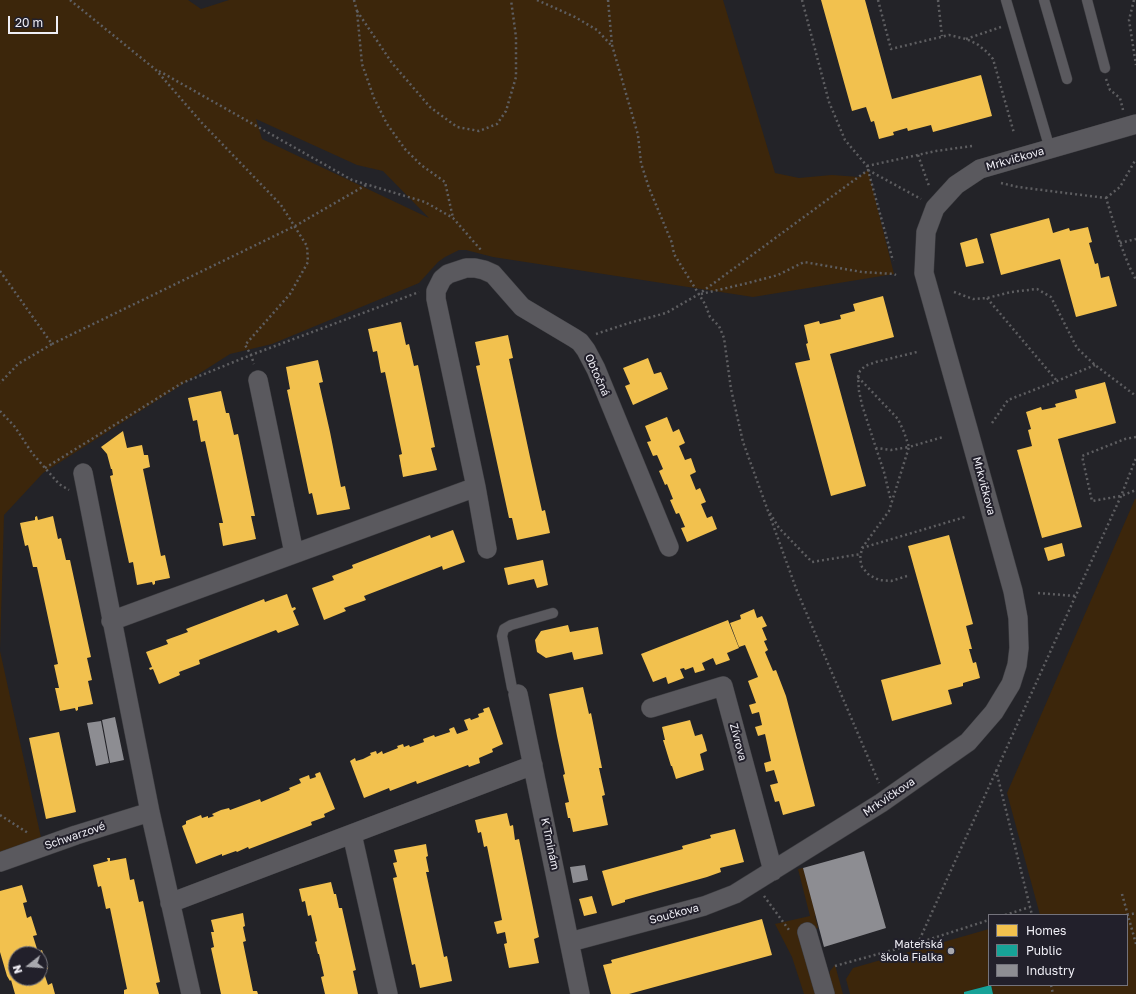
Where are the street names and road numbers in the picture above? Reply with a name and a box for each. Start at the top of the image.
street label: Mrkvičkova [985,144,1045,174]
street label: Obtočná [582,352,612,398]
street label: Mrkvičkova [970,456,998,516]
street label: Zívrova [727,722,749,762]
street label: Mrkvičkova [861,775,917,819]
street label: K Trninám [538,817,562,871]
street label: Schwarzové [43,819,107,853]
street label: Součkova [648,901,700,927]

